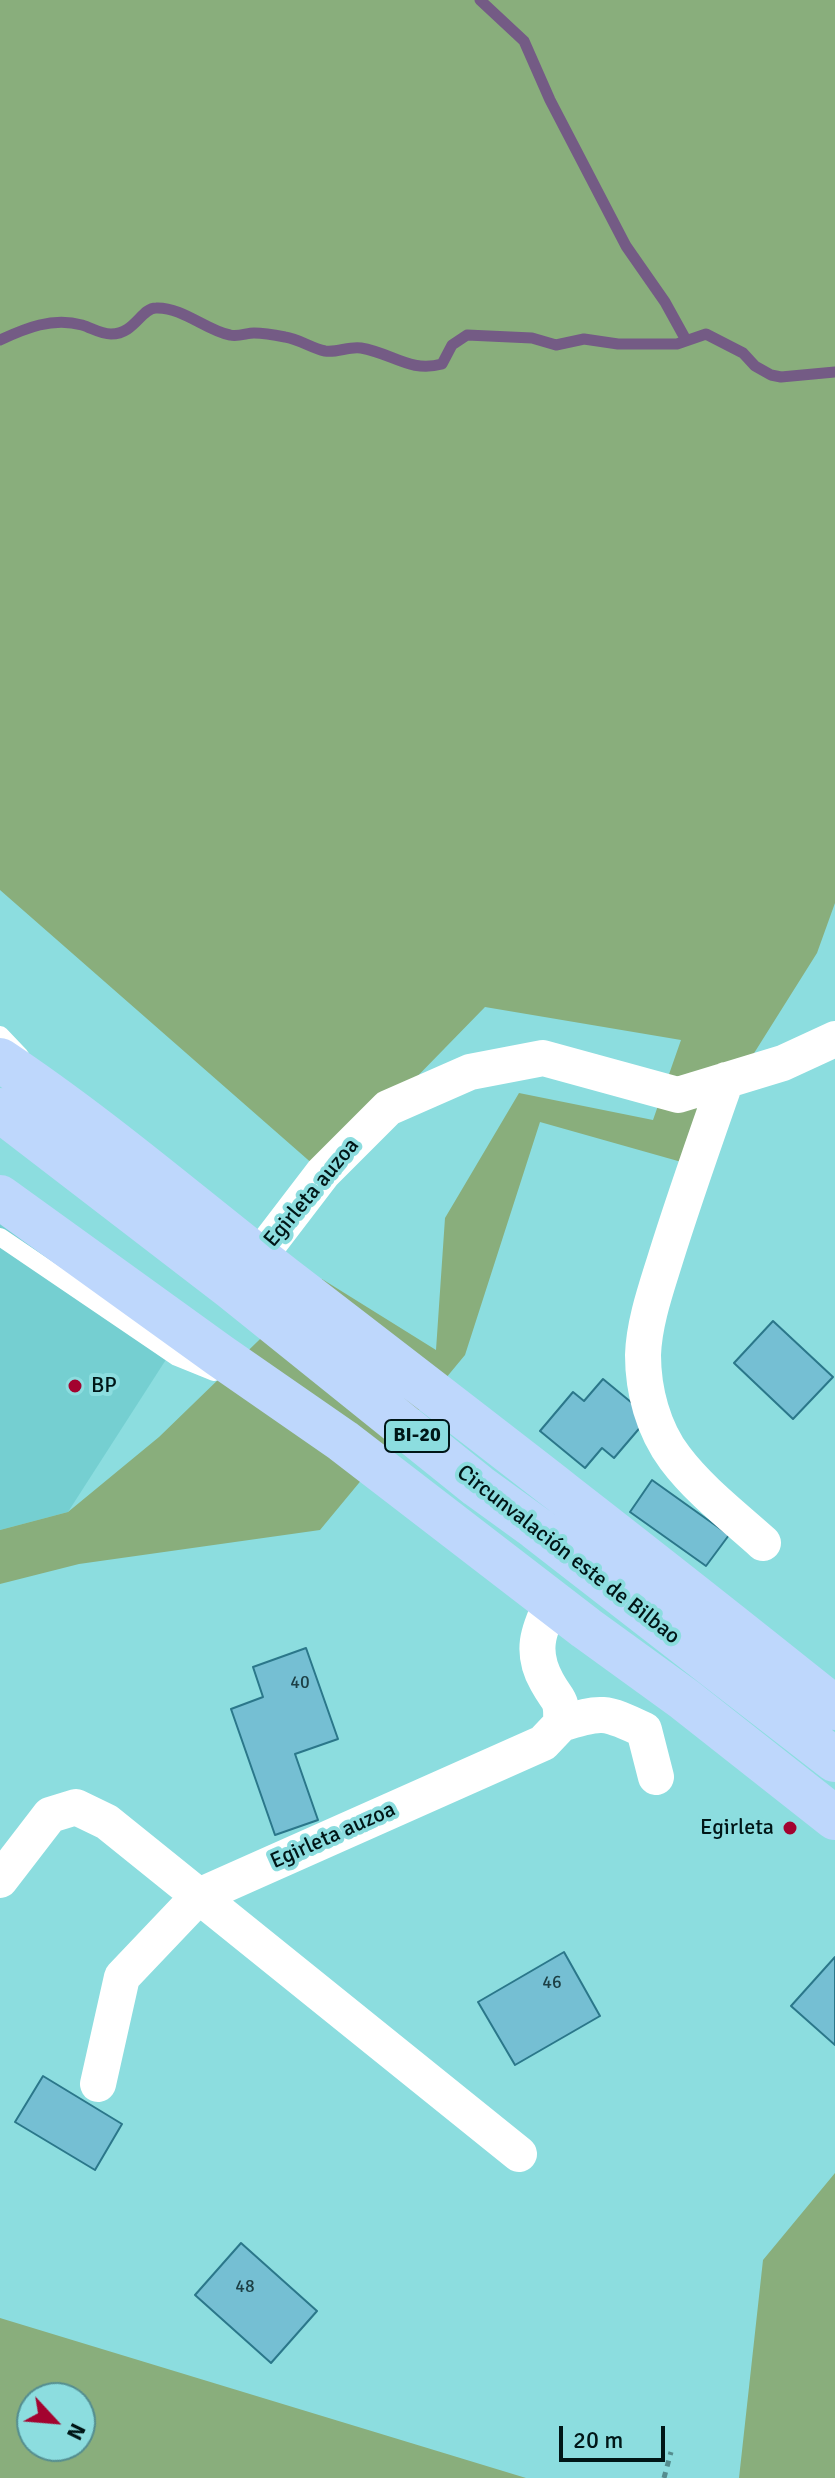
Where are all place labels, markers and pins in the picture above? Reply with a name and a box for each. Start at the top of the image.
place label: BP [91,1373,117,1399]
marker: BP [66,1377,84,1395]
place label: Egirleta [700,1815,774,1841]
marker: Egirleta [781,1819,799,1837]

